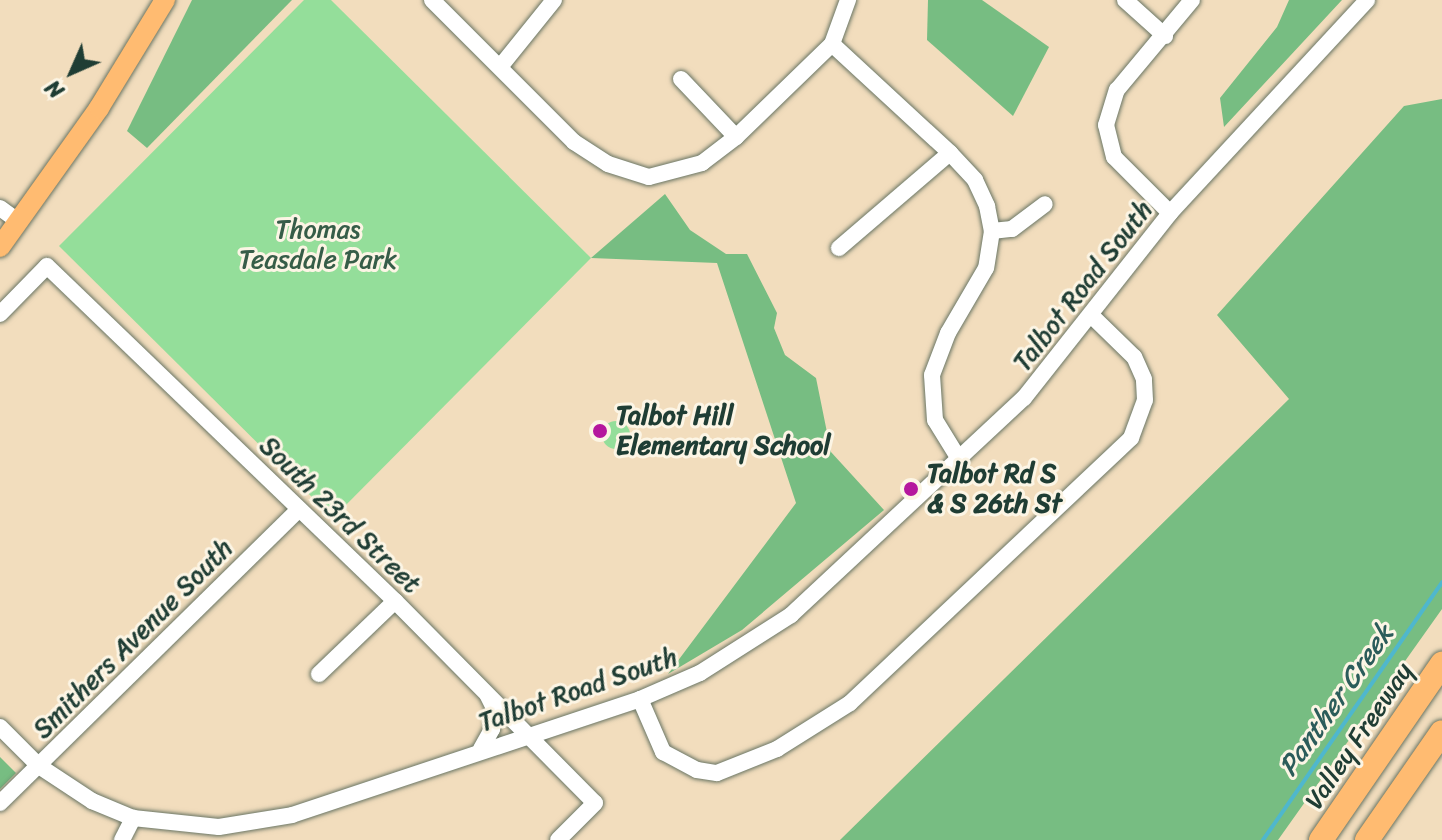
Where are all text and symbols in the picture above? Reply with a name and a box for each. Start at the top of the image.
north arrow [32,32,112,112]
text: N [35,70,74,109]
street label: Talbot Road South [1007,194,1159,378]
park label: Thomas Teasdale Park [239,214,397,276]
place label: Talbot Hill Elementary School [616,400,831,462]
marker: Talbot Hill Elementary School [591,422,609,440]
street label: South 23rd Street [253,430,427,600]
place label: Talbot Rd S & S 26th St [927,458,1063,520]
marker: Talbot Rd S & S 26th St [902,480,920,498]
street label: Smithers Avenue South [27,533,239,745]
water label: Panther Creek [1271,617,1401,783]
street label: Talbot Road South [475,641,681,739]
street label: Valley Freeway [1298,656,1420,816]

